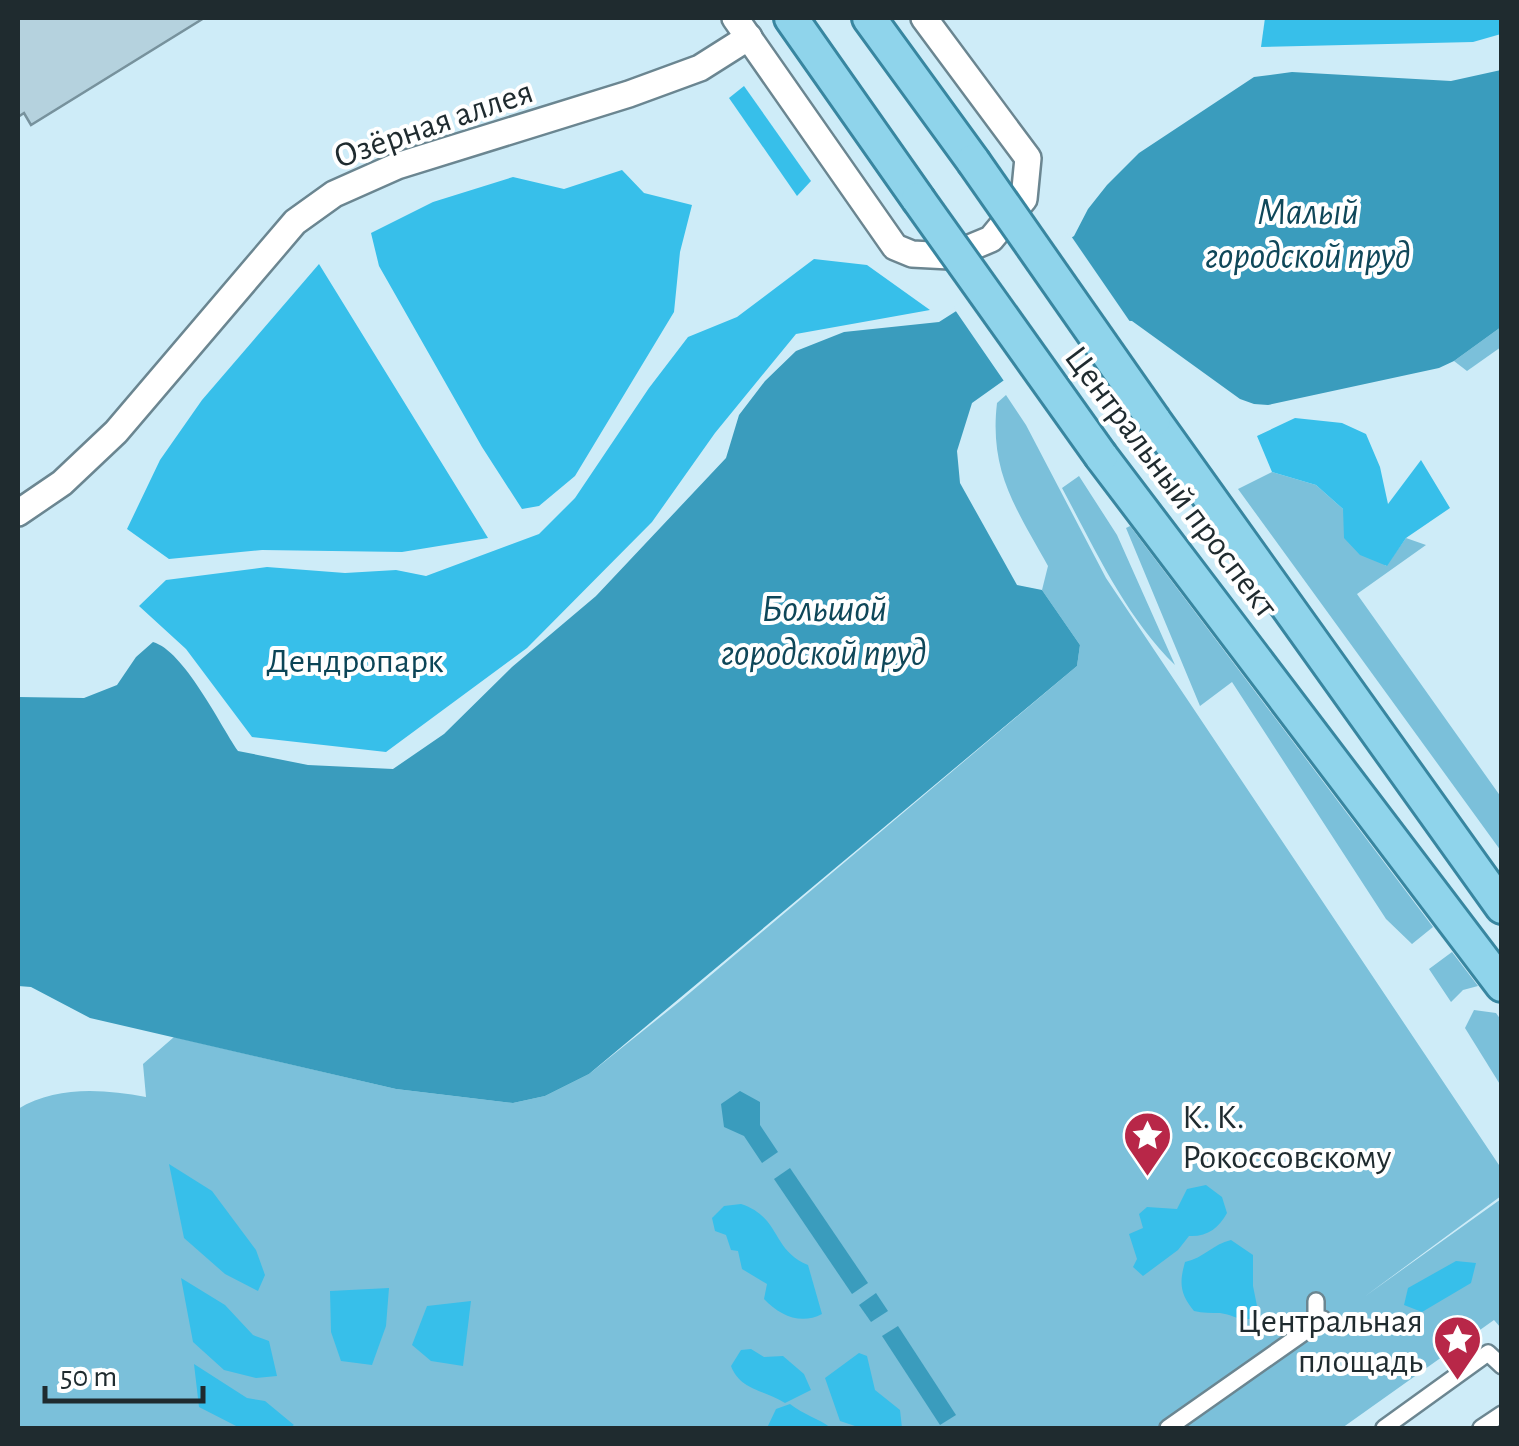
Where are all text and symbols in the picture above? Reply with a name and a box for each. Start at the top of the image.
street label: Озёрная аллея [329,74,538,175]
water label: Малый городской пруд [1205,194,1411,276]
street label: Центральный проспект [1058,340,1284,624]
water label: Большой городской пруд [721,591,927,673]
park label: Дендропарк [266,644,444,679]
place label: К. К. Рокоссовскому [1182,1100,1391,1175]
place icon: К. К. Рокоссовскому [1121,1110,1173,1178]
place label: Центральная площадь [1237,1304,1423,1379]
place icon: Центральная площадь [1432,1314,1484,1382]
scale bar [45,1341,202,1403]
text: 50 m [60,1362,117,1392]

